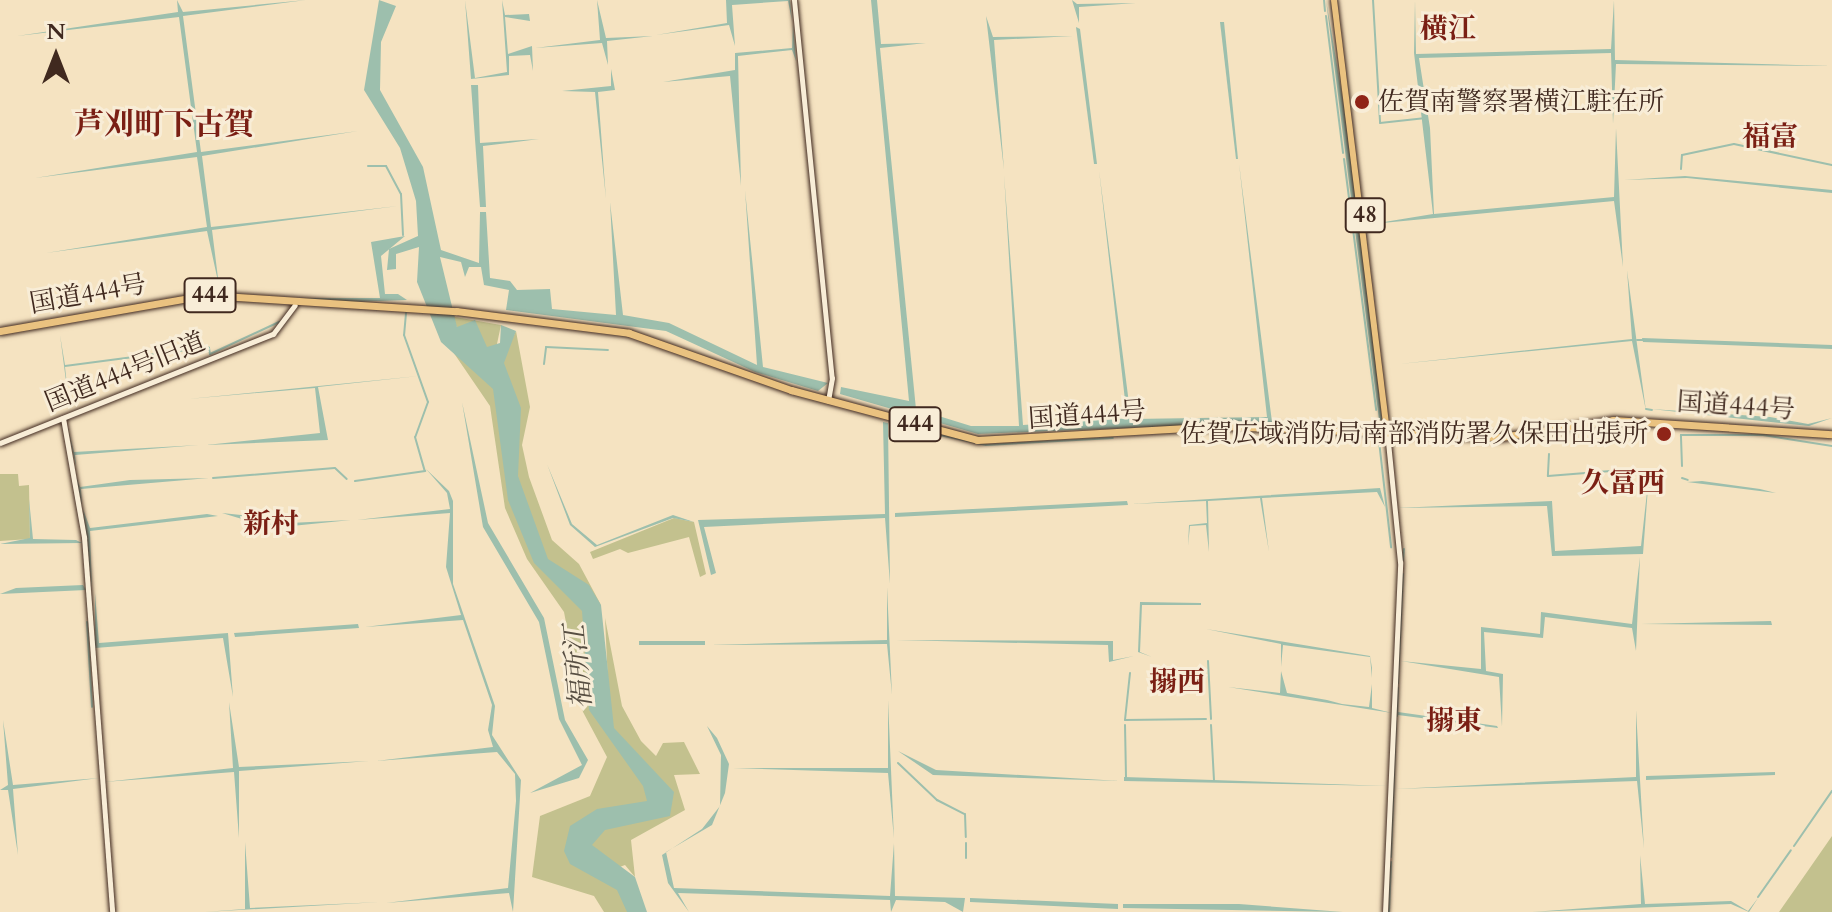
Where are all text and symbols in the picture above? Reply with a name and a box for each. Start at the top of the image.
district label: 横江 [1420,12,1476,46]
north arrow [16,16,96,96]
text: N [46,17,66,47]
place label: 佐賀南警察署横江駐在所 [1378,86,1664,118]
marker: 佐賀南警察署横江駐在所 [1353,93,1371,111]
district label: 芦刈町下古賀 [74,107,254,143]
district label: 福富 [1742,120,1798,154]
road number: 48 [1343,195,1387,235]
street label: 国道444号 [27,268,149,320]
road number: 444 [182,275,238,315]
street label: 国道444号旧道 [40,326,210,418]
street label: 国道444号 [1676,386,1796,426]
street label: 国道444号 [1027,395,1147,435]
road number: 444 [887,404,943,444]
place label: 佐賀広域消防局南部消防署久保田出張所 [1180,418,1648,450]
marker: 佐賀広域消防局南部消防署久保田出張所 [1655,425,1673,443]
district label: 久冨西 [1581,466,1665,500]
district label: 新村 [243,507,299,541]
water label: 福所江 [558,624,598,710]
district label: 搦西 [1149,665,1205,699]
district label: 搦東 [1426,704,1482,738]

